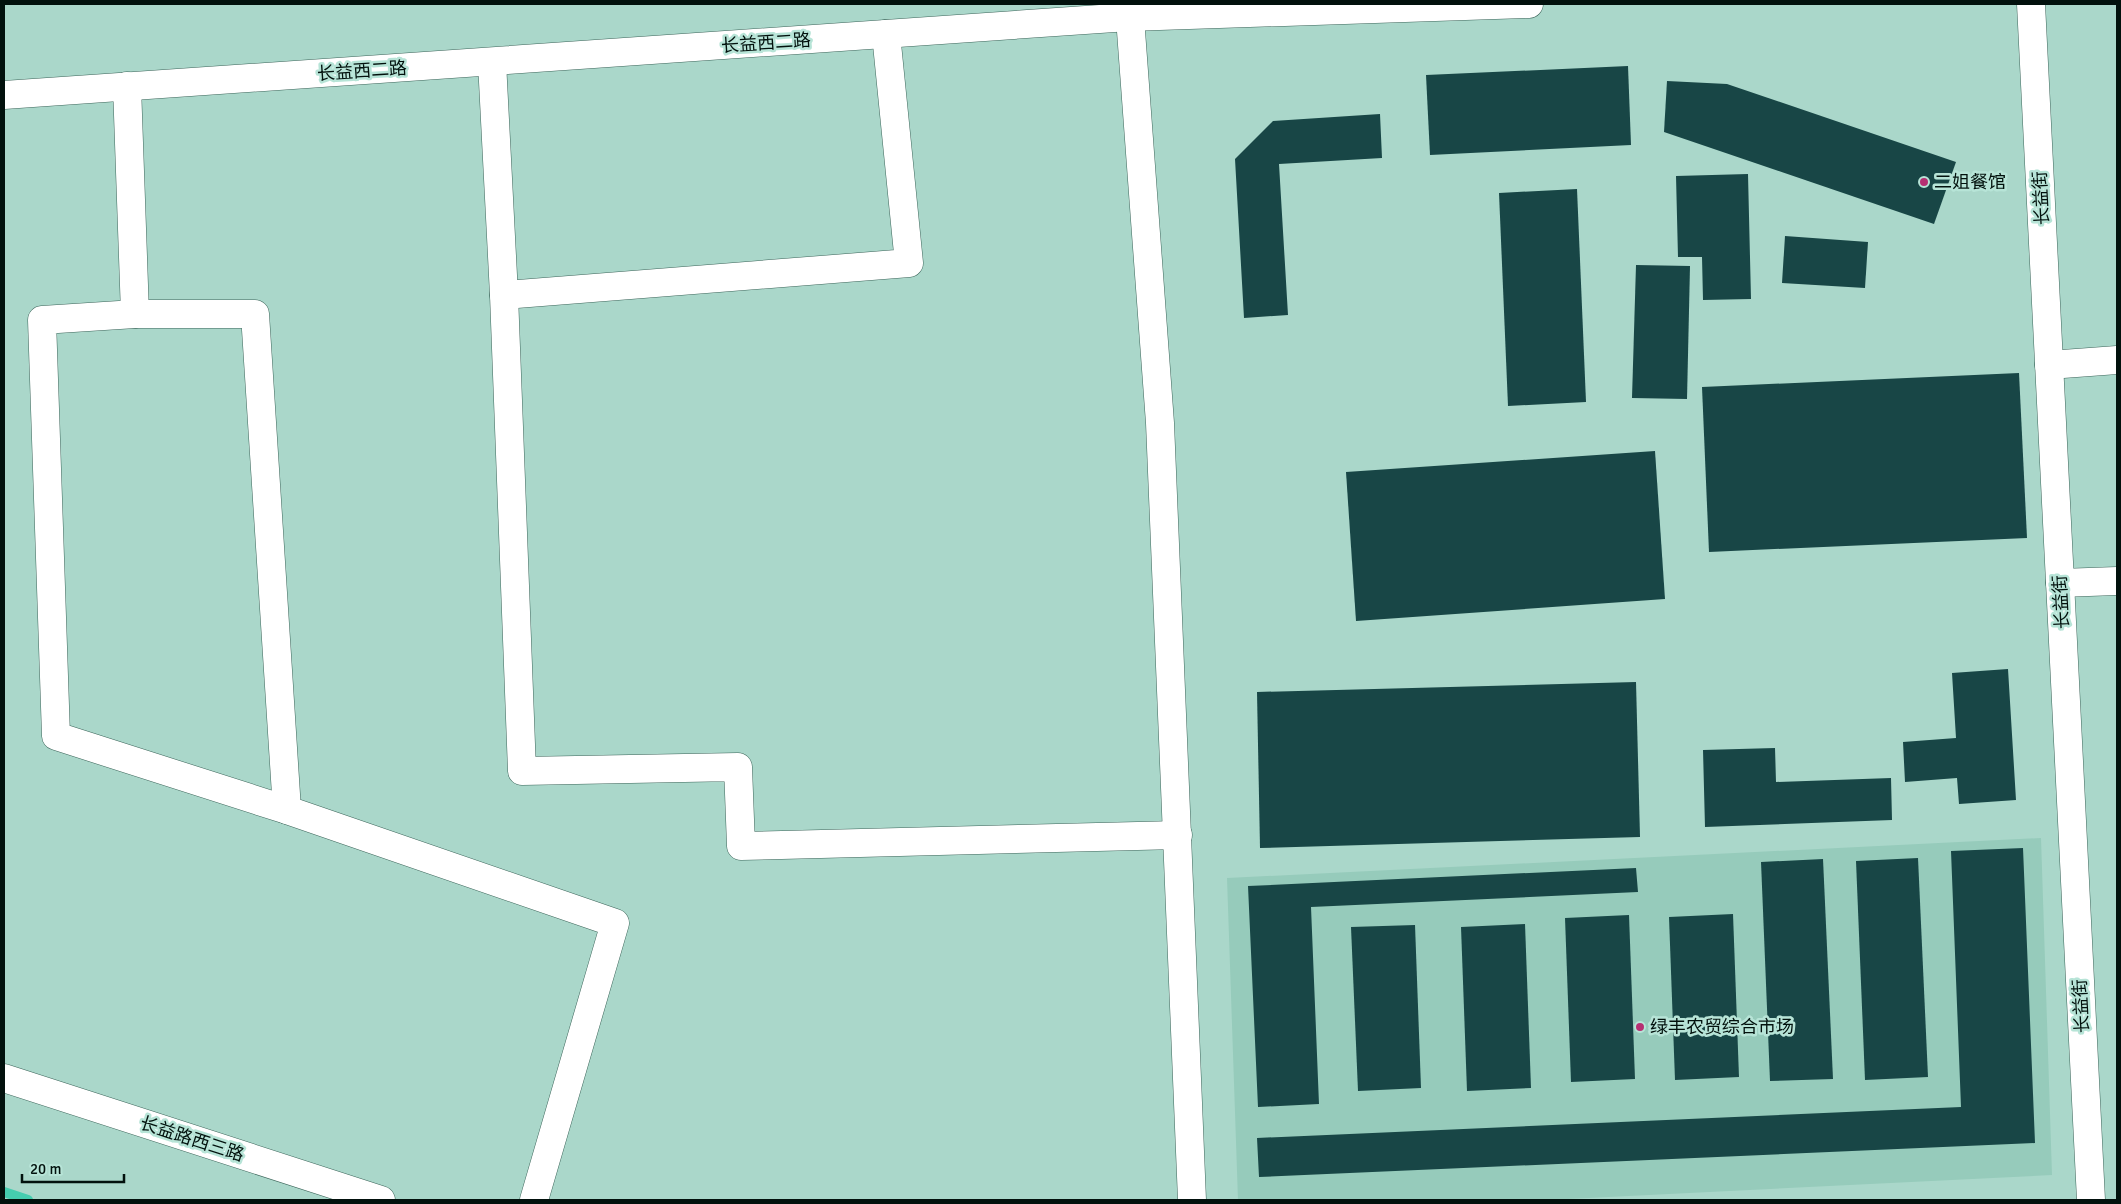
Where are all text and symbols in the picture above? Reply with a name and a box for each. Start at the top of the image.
street label: 长益西二路 [720,29,812,57]
street label: 长益西二路 [316,57,408,85]
street label: 长益街 [2029,170,2053,226]
place label: 二姐餐馆 [1934,171,2006,193]
marker: 二姐餐馆 [1918,176,1930,188]
street label: 长益街 [2049,574,2073,630]
street label: 长益街 [2069,978,2093,1034]
place label: 绿丰农贸综合市场 [1650,1016,1794,1038]
marker: 绿丰农贸综合市场 [1634,1021,1646,1033]
street label: 长益路西三路 [137,1112,247,1166]
scale bar [22,1152,125,1184]
text: 20 m [30,1160,61,1178]

